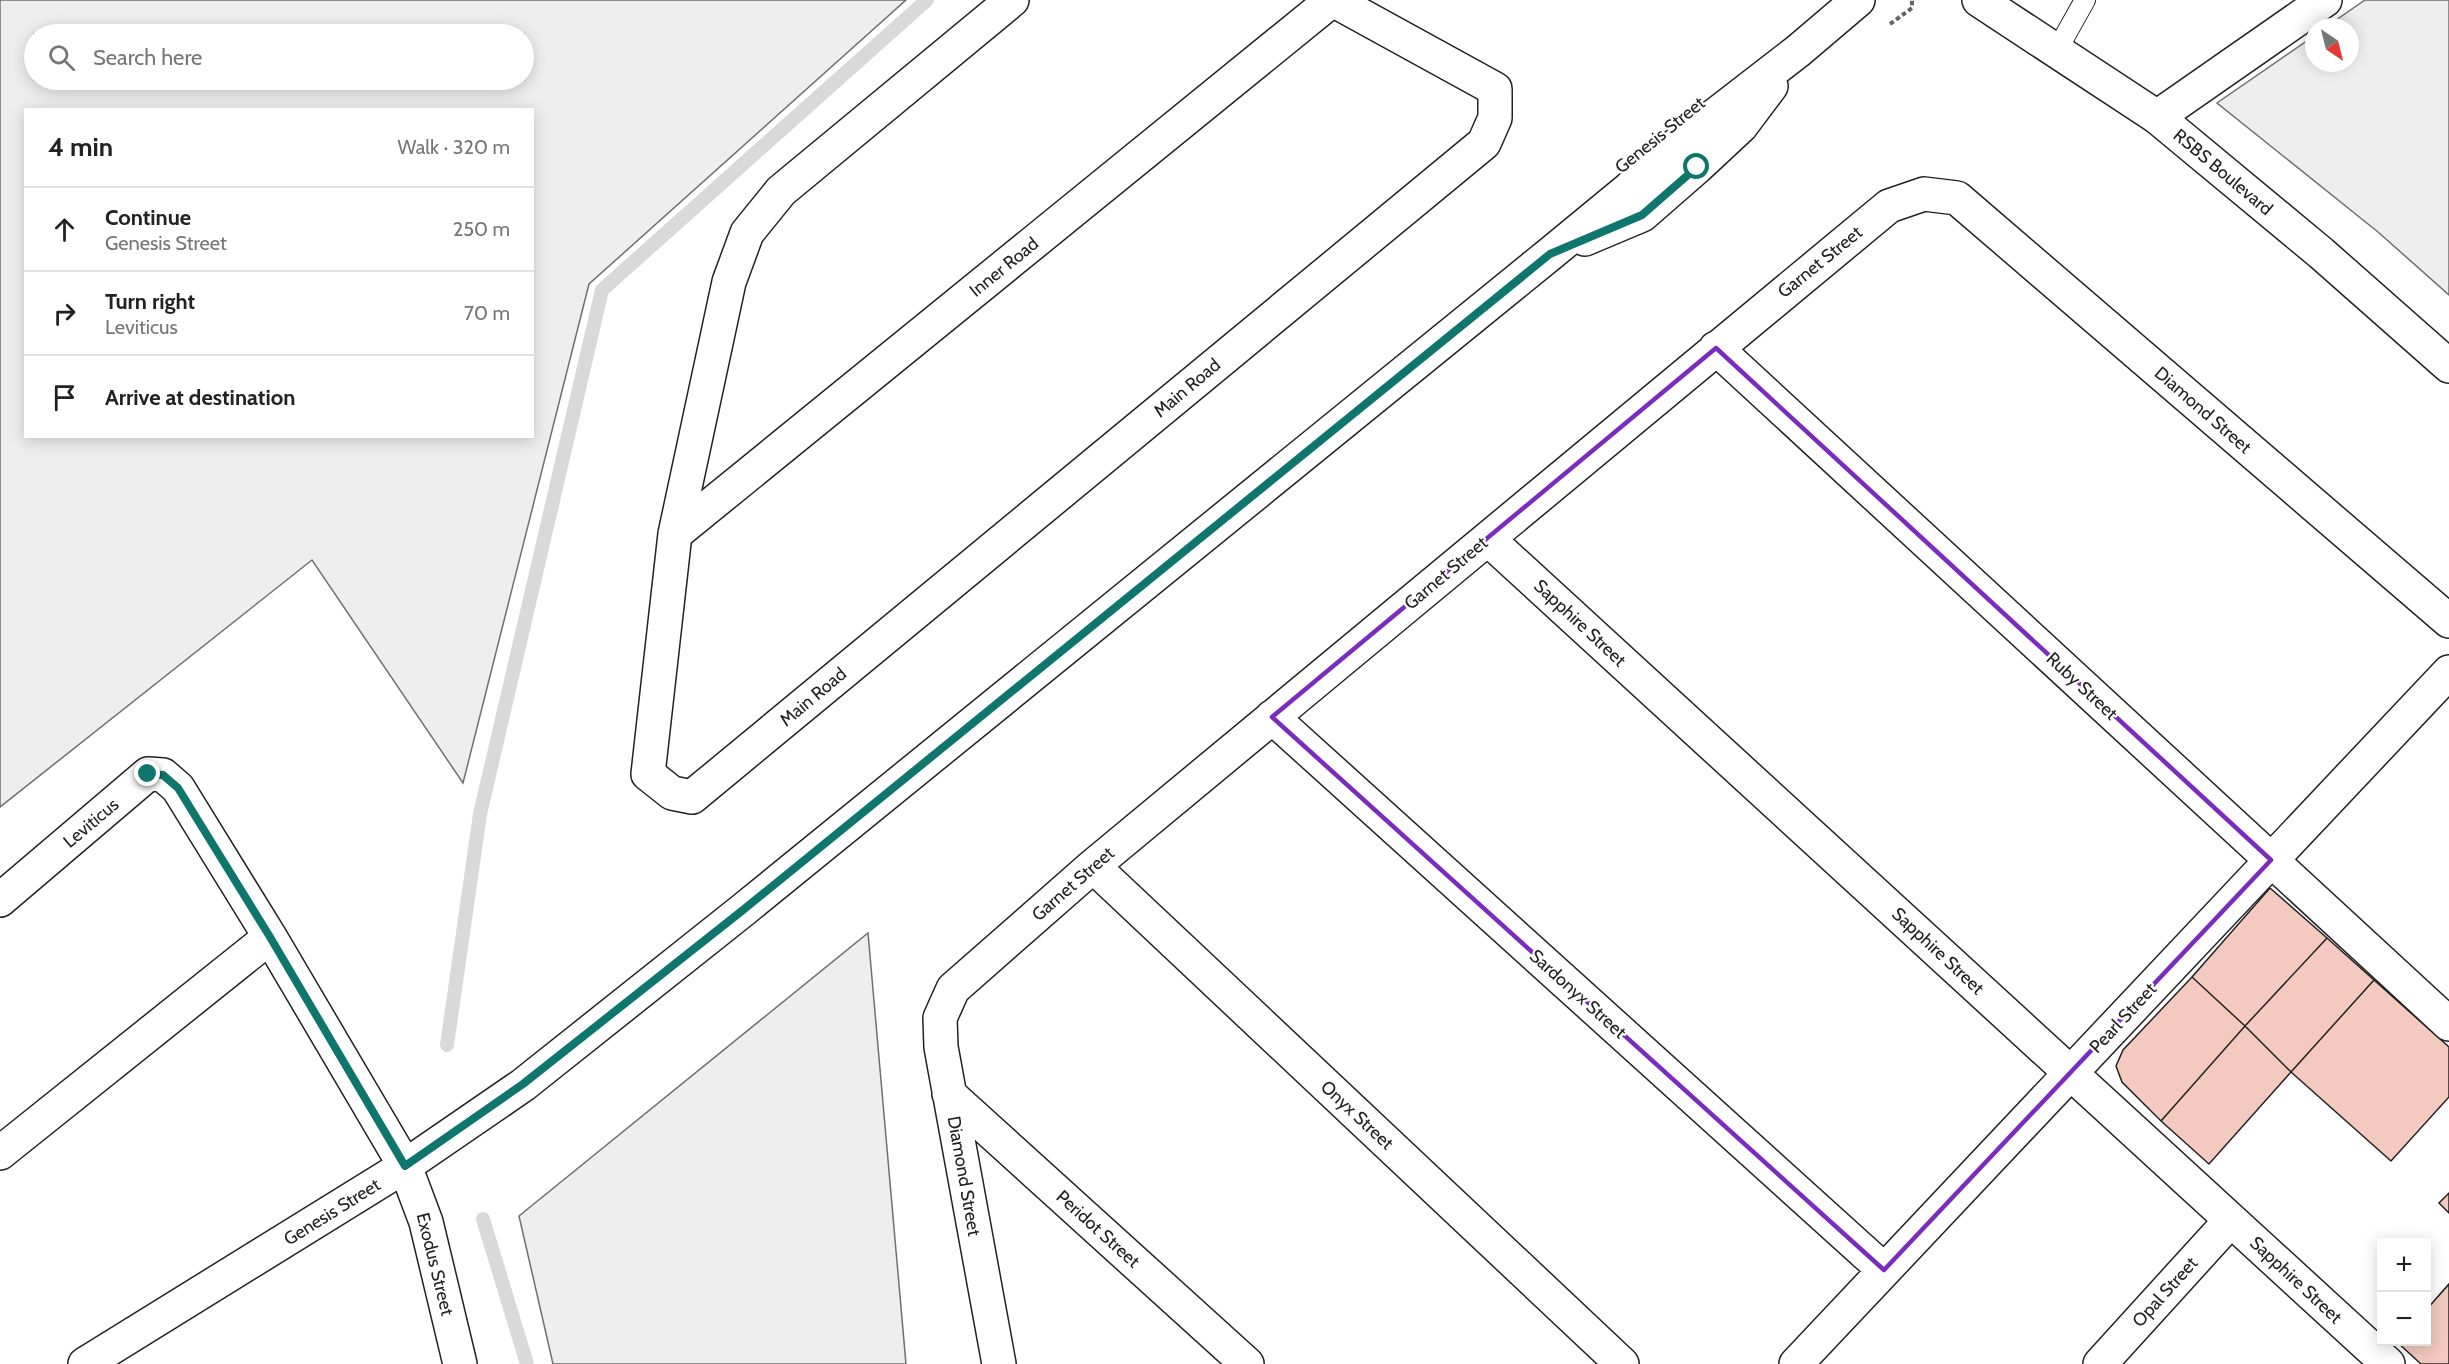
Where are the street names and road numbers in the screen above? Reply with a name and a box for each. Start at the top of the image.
street label: Genesis Street [1611,92,1709,178]
street label: RSBS Boulevard [2169,124,2277,220]
street label: Garnet Street [1773,221,1867,303]
street label: Inner Road [965,232,1043,302]
street label: Main Road [1149,354,1225,422]
street label: Diamond Street [2150,362,2256,458]
street label: Garnet Street [1400,532,1492,614]
street label: Sapphire Street [1529,575,1631,671]
street label: Ruby Street [2042,648,2122,724]
street label: Main Road [775,663,851,731]
street label: Leviticus [59,793,123,853]
street label: Garnet Street [1027,842,1119,926]
street label: Sapphire Street [1887,903,1989,999]
street label: Sardonyx Street [1525,945,1631,1043]
street label: Pearl Street [2085,978,2161,1058]
street label: Onyx Street [1316,1076,1398,1154]
street label: Diamond Street [943,1114,985,1238]
street label: Genesis Street [280,1174,384,1250]
street label: Peridot Street [1052,1186,1144,1272]
street label: Exodus Street [412,1210,458,1318]
street label: Sapphire Street [2245,1232,2347,1328]
street label: Opal Street [2128,1252,2202,1332]

